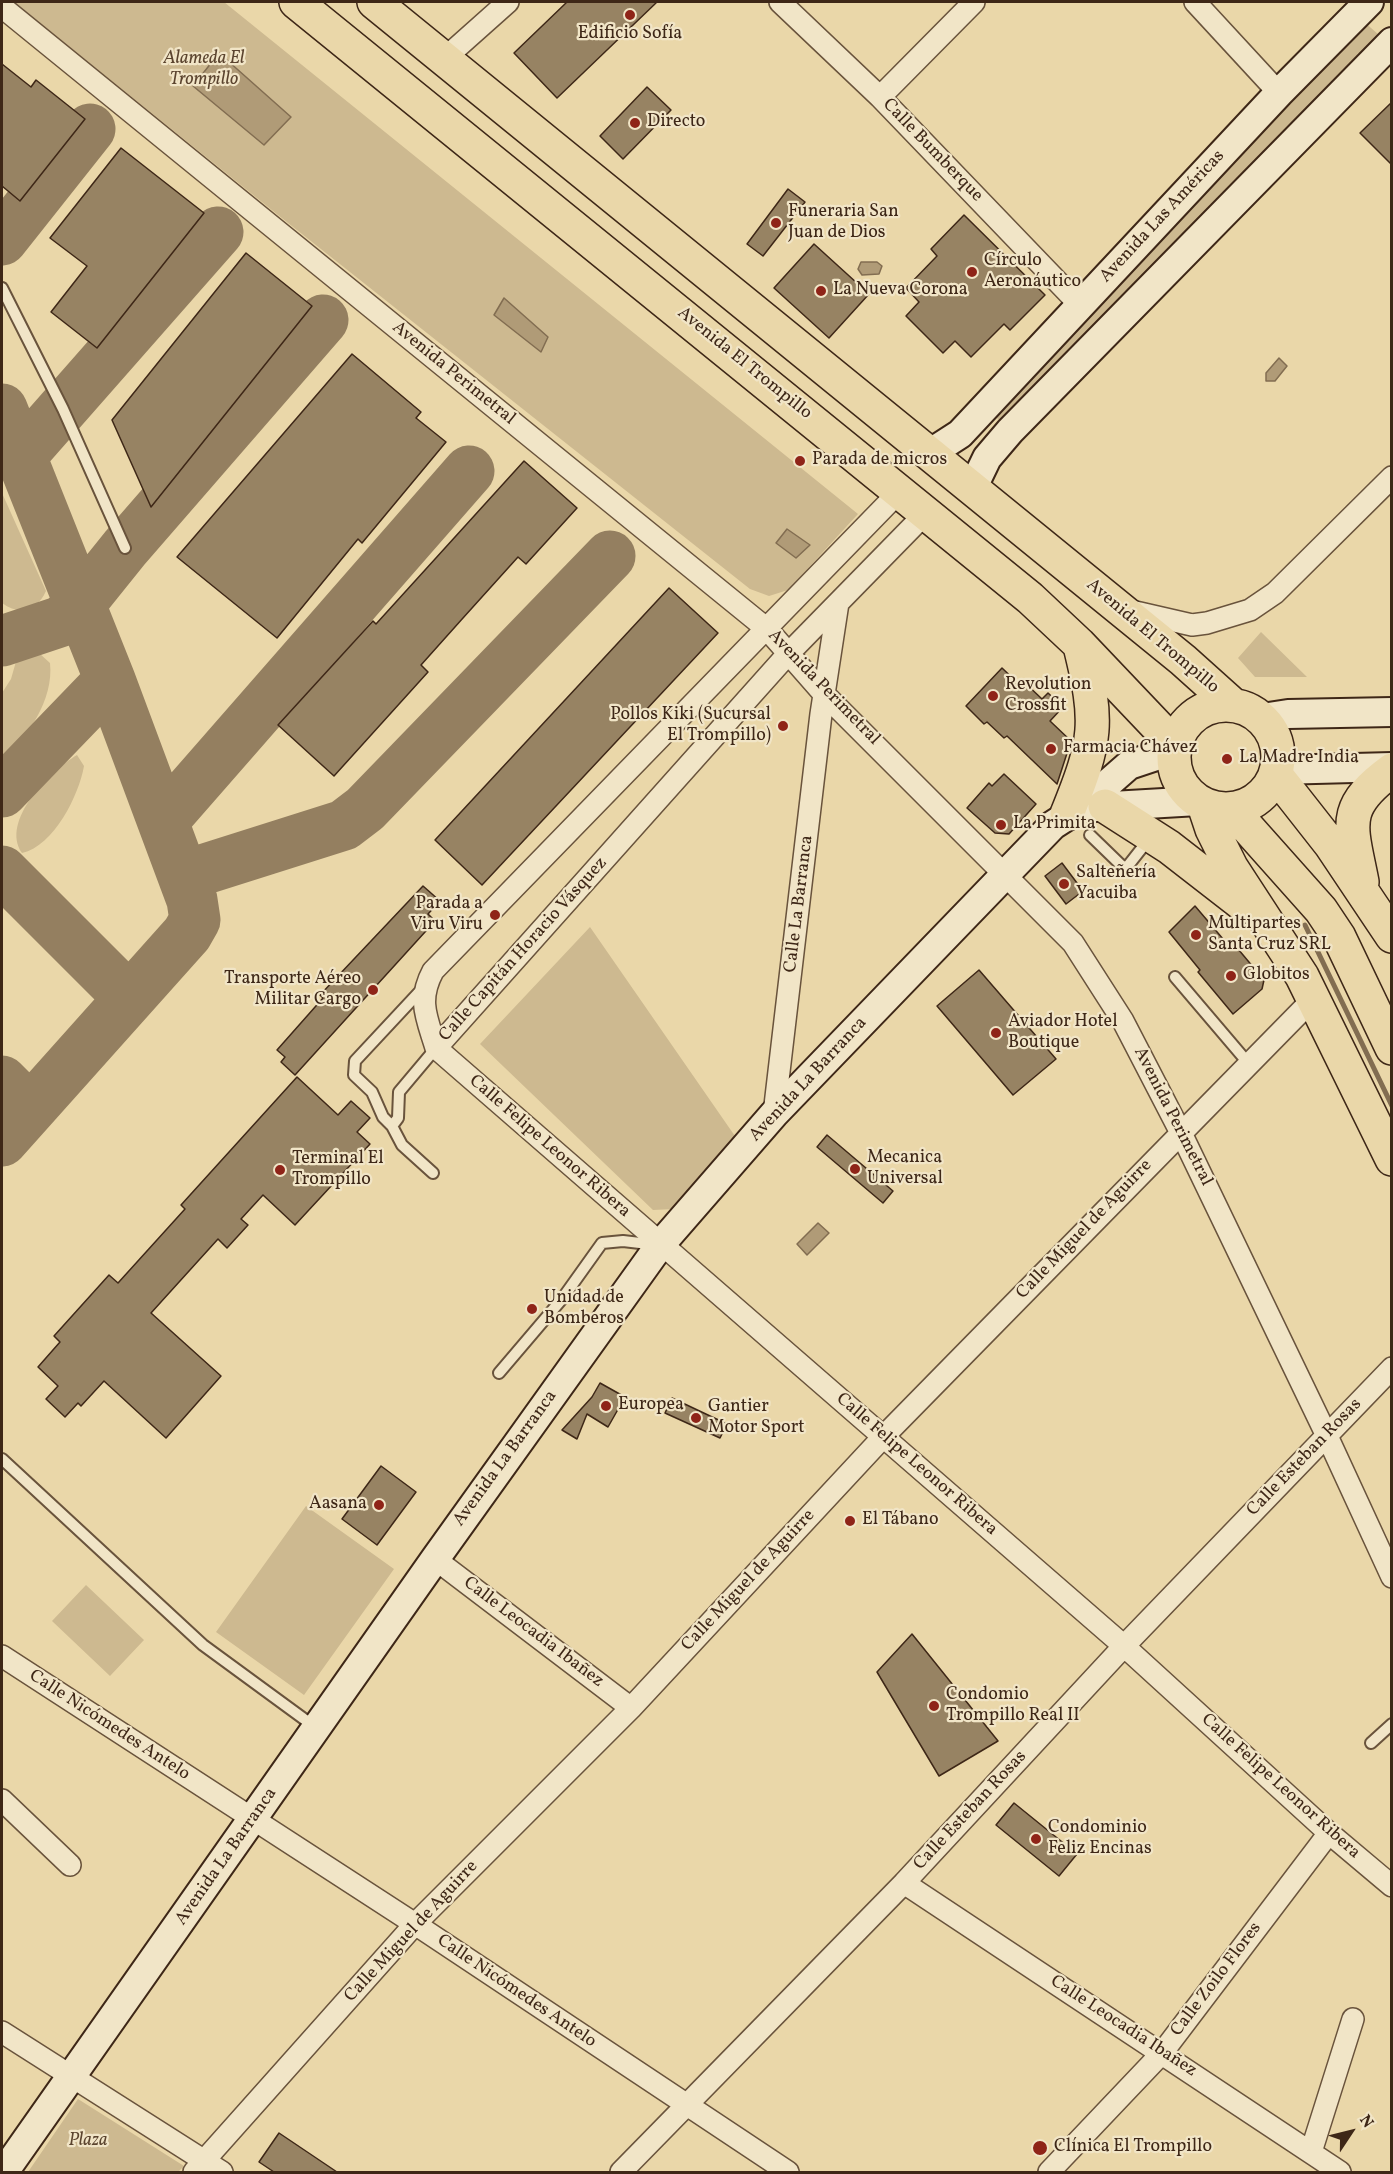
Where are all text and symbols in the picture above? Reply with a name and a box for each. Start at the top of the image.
marker: Edificio Sofía [623,8,637,22]
place label: Edificio Sofía [578,24,682,46]
park label: Alameda El Trompillo [164,49,244,92]
street label: Calle Bumberque [877,95,987,207]
place label: Directo [647,112,705,134]
marker: Directo [628,116,642,130]
street label: Avenida Las Américas [1096,146,1230,288]
place label: Funeraria San Juan de Dios [788,202,899,244]
marker: Funeraria San Juan de Dios [769,216,783,230]
place label: Círculo Aeronáutico [984,251,1081,294]
marker: Círculo Aeronáutico [965,265,979,279]
place label: La Nueva Corona [833,280,968,302]
marker: La Nueva Corona [814,284,828,298]
street label: Avenida El Trompillo [672,303,816,425]
street label: Avenida Perimetral [387,318,519,430]
place label: Parada de micros [812,450,947,472]
marker: Parada de micros [793,454,807,468]
street label: Avenida El Trompillo [1081,575,1223,699]
street label: Avenida Perimetral [762,626,884,750]
place label: Revolution Crossfit [1005,675,1092,718]
marker: Revolution Crossfit [986,689,1000,703]
place label: Pollos Kiki (Sucursal El Trompillo) [610,705,771,748]
marker: Pollos Kiki (Sucursal El Trompillo) [776,719,790,733]
place label: Farmacia Chávez [1063,738,1197,760]
marker: Farmacia Chávez [1044,742,1058,756]
place label: La Madre India [1239,748,1359,770]
marker: La Madre India [1220,752,1234,766]
place label: La Primita [1013,814,1096,836]
marker: La Primita [994,818,1008,832]
street label: Calle La Barranca [781,834,819,974]
street label: Calle Capitán Horacio Vásquez [435,853,613,1047]
place label: Salteñería Yacuiba [1076,863,1156,906]
marker: Salteñería Yacuiba [1057,877,1071,891]
place label: Parada a Viru Viru [410,894,483,936]
marker: Parada a Viru Viru [488,908,502,922]
place label: Multipartes Santa Cruz SRL [1208,914,1331,956]
marker: Multipartes Santa Cruz SRL [1189,928,1203,942]
place label: Globitos [1243,965,1310,987]
place label: Transporte Aéreo Militar Cargo [224,969,361,1012]
marker: Globitos [1224,969,1238,983]
marker: Transporte Aéreo Militar Cargo [366,983,380,997]
place label: Aviador Hotel Boutique [1008,1012,1118,1054]
street label: Avenida La Barranca [746,1013,872,1147]
marker: Aviador Hotel Boutique [989,1026,1003,1040]
street label: Avenida Perimetral [1128,1044,1216,1190]
street label: Calle Felipe Leonor Ribera [464,1071,634,1223]
place label: Mecanica Universal [867,1148,943,1190]
place label: Terminal El Trompillo [292,1149,384,1192]
street label: Calle Miguel de Aguirre [1013,1156,1157,1304]
marker: Mecanica Universal [848,1162,862,1176]
marker: Terminal El Trompillo [273,1163,287,1177]
place label: Unidad de Bomberos [544,1288,624,1330]
marker: Unidad de Bomberos [525,1302,539,1316]
street label: Avenida La Barranca [449,1387,563,1531]
street label: Calle Felipe Leonor Ribera [831,1389,1001,1541]
street label: Calle Esteban Rosas [1243,1394,1367,1522]
place label: Europea [618,1395,684,1417]
place label: Gantier Motor Sport [708,1397,805,1440]
marker: Europea [599,1399,613,1413]
marker: Gantier Motor Sport [689,1411,703,1425]
place label: Aasana [309,1494,367,1516]
marker: Aasana [372,1498,386,1512]
street label: Calle Miguel de Aguirre [678,1506,820,1656]
place label: El Tábano [862,1510,939,1532]
marker: El Tábano [843,1514,857,1528]
street label: Calle Leocadia Ibañez [458,1573,608,1693]
street label: Calle Nicómedes Antelo [24,1666,194,1786]
place label: Condomio Trompillo Real II [946,1685,1080,1728]
marker: Condomio Trompillo Real II [927,1699,941,1713]
street label: Calle Felipe Leonor Ribera [1196,1710,1364,1864]
street label: Calle Esteban Rosas [910,1747,1032,1875]
street label: Avenida La Barranca [171,1784,283,1930]
place label: Condominio Feliz Encinas [1048,1818,1152,1860]
marker: Condominio Feliz Encinas [1029,1832,1043,1846]
street label: Calle Miguel de Aguirre [341,1857,483,2007]
street label: Calle Zoilo Flores [1167,1919,1267,2041]
street label: Calle Nicómedes Antelo [432,1931,600,2053]
street label: Calle Leocadia Ibañez [1046,1972,1200,2082]
north arrow [1321,2102,1381,2162]
text: N [1353,2111,1378,2133]
park label: Plaza [69,2131,107,2153]
place label: Clínica El Trompillo [1054,2137,1212,2159]
marker: Clínica El Trompillo [1031,2139,1049,2157]

